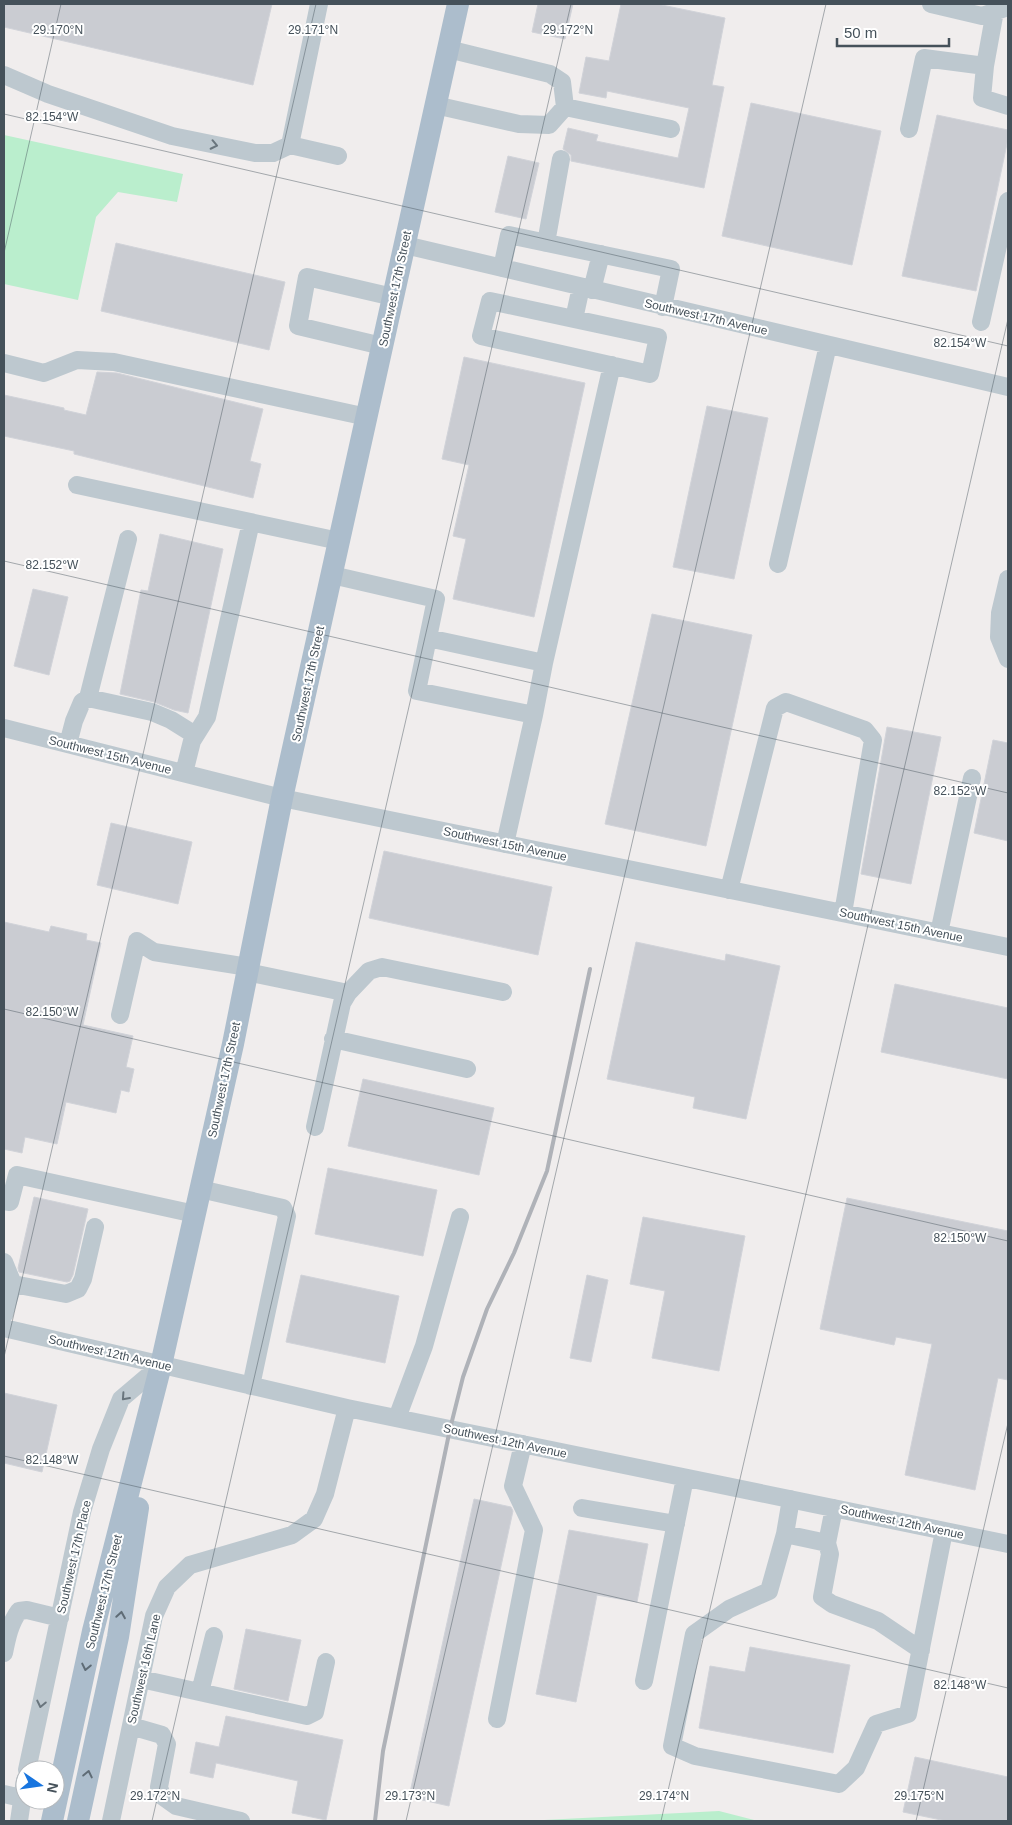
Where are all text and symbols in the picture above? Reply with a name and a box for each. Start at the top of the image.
scale bar [837,15,950,47]
text: 29.170°N [33,23,83,37]
text: 29.171°N [288,23,338,37]
text: 29.172°N [543,23,593,37]
text: 50 m [844,24,877,41]
text: 82.154°W [26,110,79,124]
one-way arrow [209,139,218,149]
street label: Southwest 17th Street [376,229,414,348]
street label: Southwest 17th Avenue [643,296,769,338]
text: 82.154°W [934,336,987,350]
text: 82.152°W [26,558,79,572]
street label: Southwest 17th Street [289,624,327,743]
street label: Southwest 15th Avenue [47,733,173,777]
text: 82.152°W [934,784,987,798]
street label: Southwest 15th Avenue [442,824,568,864]
street label: Southwest 15th Avenue [838,905,964,945]
text: 82.150°W [26,1005,79,1019]
street label: Southwest 17th Street [205,1020,243,1139]
text: 82.150°W [934,1231,987,1245]
street label: Southwest 12th Avenue [47,1332,173,1374]
one-way arrow [122,1392,131,1401]
street label: Southwest 12th Avenue [442,1421,568,1461]
text: 82.148°W [26,1453,79,1467]
street label: Southwest 17th Place [54,1499,94,1615]
street label: Southwest 12th Avenue [839,1502,965,1542]
street label: Southwest 17th Street [83,1532,125,1651]
one-way arrow [116,1610,126,1619]
street label: Southwest 16th Lane [124,1612,164,1726]
one-way arrow [81,1663,92,1672]
text: 82.148°W [934,1678,987,1692]
one-way arrow [36,1700,47,1709]
north arrow [15,1760,65,1810]
one-way arrow [82,1769,93,1778]
text: N [44,1781,62,1795]
text: 29.172°N [130,1789,180,1803]
text: 29.173°N [385,1789,435,1803]
text: 29.174°N [639,1789,689,1803]
text: 29.175°N [894,1789,944,1803]

